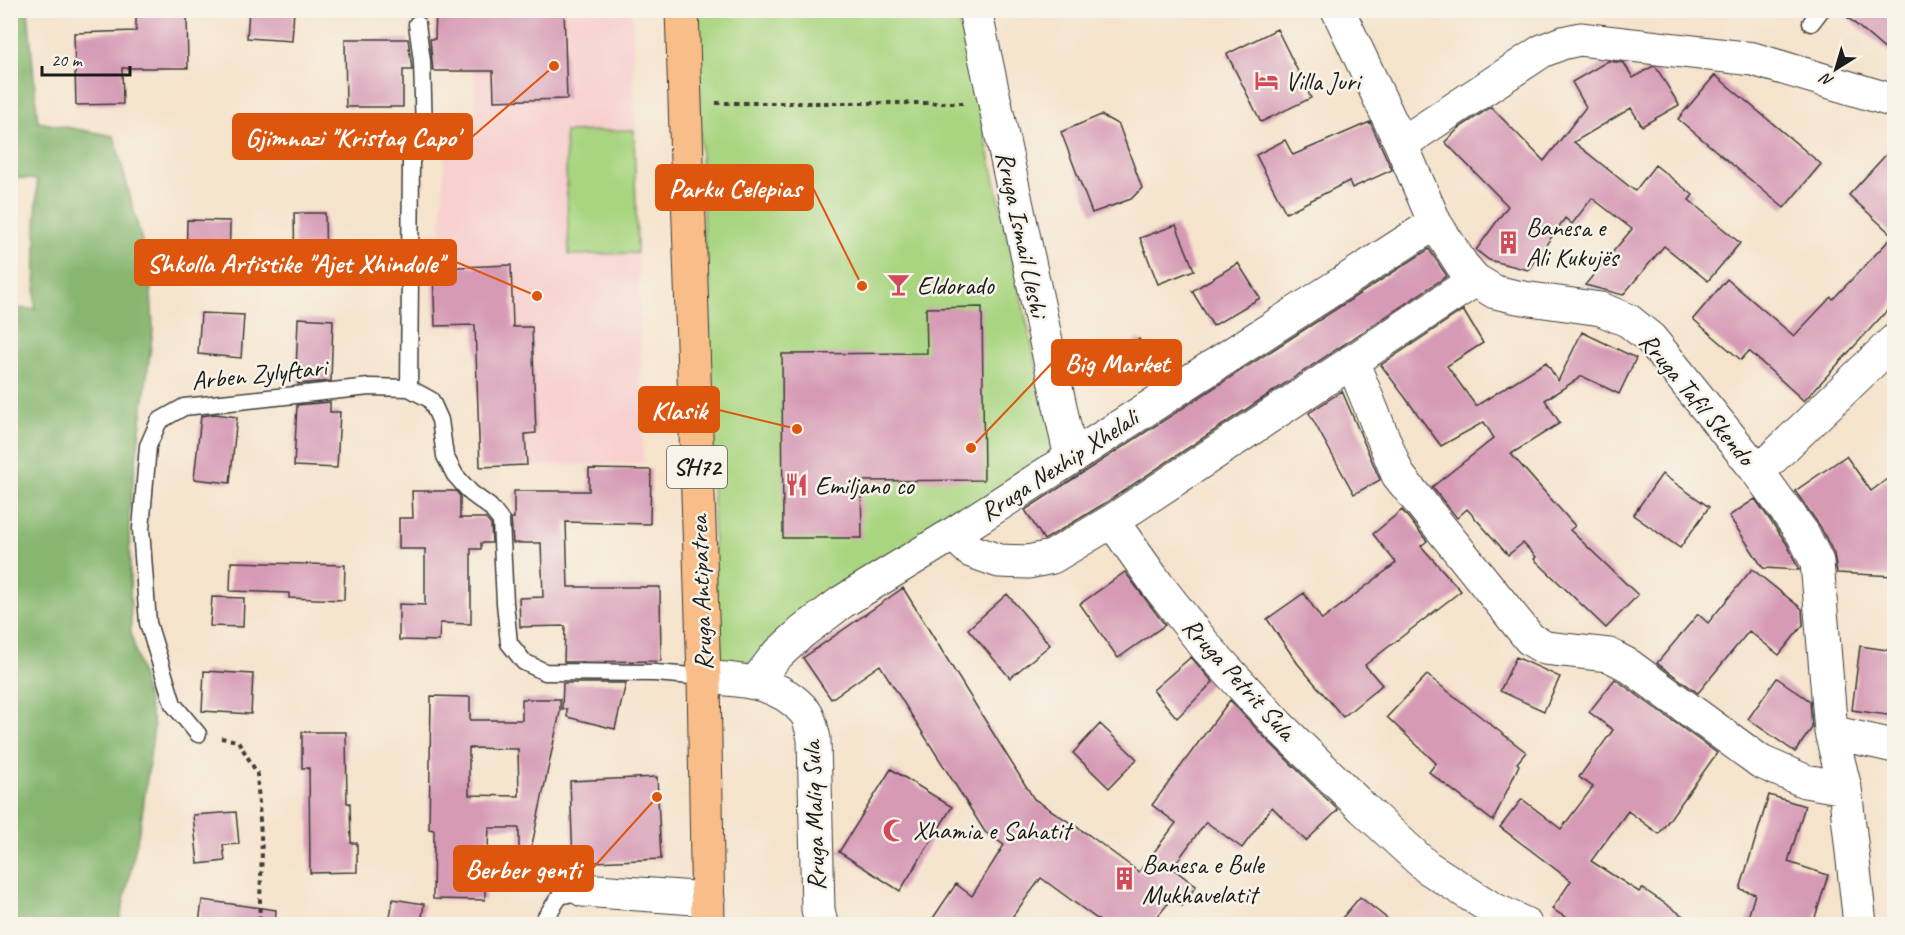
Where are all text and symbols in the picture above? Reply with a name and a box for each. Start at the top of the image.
scale bar [42,39,130,77]
north arrow [1806,39,1866,99]
text: 20 m [51,49,84,71]
place label: Villa Juri [1285,65,1363,98]
text: N [1815,67,1838,91]
hotel icon: Villa Juri [1254,68,1280,94]
callout: Gjimnazi ''Kristaq Capo' [233,114,472,159]
text: Gjimnazi ''Kristaq Capo' [245,120,465,154]
street label: Rruga Ismail Lleshi [988,148,1056,323]
callout: Parku Celepias [656,165,813,210]
text: Parku Celepias [669,171,804,205]
place label: Banesa e Ali Kukujës [1526,211,1620,274]
building icon: Banesa e Ali Kukujës [1495,229,1521,255]
callout: Shkolla Artistike ''Ajet Xhindole'' [135,240,456,285]
text: Shkolla Artistike ''Ajet Xhindole'' [147,246,449,280]
place label: Eldorado [917,269,996,302]
bar icon: Eldorado [886,272,912,298]
street label: Rruga Tafil Skendo [1632,326,1764,474]
callout: Big Market [1052,340,1181,385]
text: Big Market [1065,346,1172,380]
street label: Arben Zylyftari [190,350,331,397]
callout: Klasik [639,387,719,432]
text: Klasik [651,393,710,427]
street label: Rruga Nexhip Xhelali [974,400,1147,528]
road number: SH72 [667,446,727,488]
place label: Emiljano co [815,469,916,502]
restaurant icon: Emiljano co [784,472,810,498]
street label: Rruga Antipatrea [682,513,720,671]
street label: Rruga Petrit Sula [1175,611,1304,749]
street label: Rruga Maliq Sula [795,738,833,891]
place label: Xhamia e Sahatit [913,814,1074,847]
mosque icon: Xhamia e Sahatit [882,817,908,843]
callout: Berber genti [454,846,593,891]
place label: Banesa e Bule Mukhavelatit [1142,848,1265,911]
text: Berber genti [465,852,584,886]
building icon: Banesa e Bule Mukhavelatit [1111,866,1137,892]

